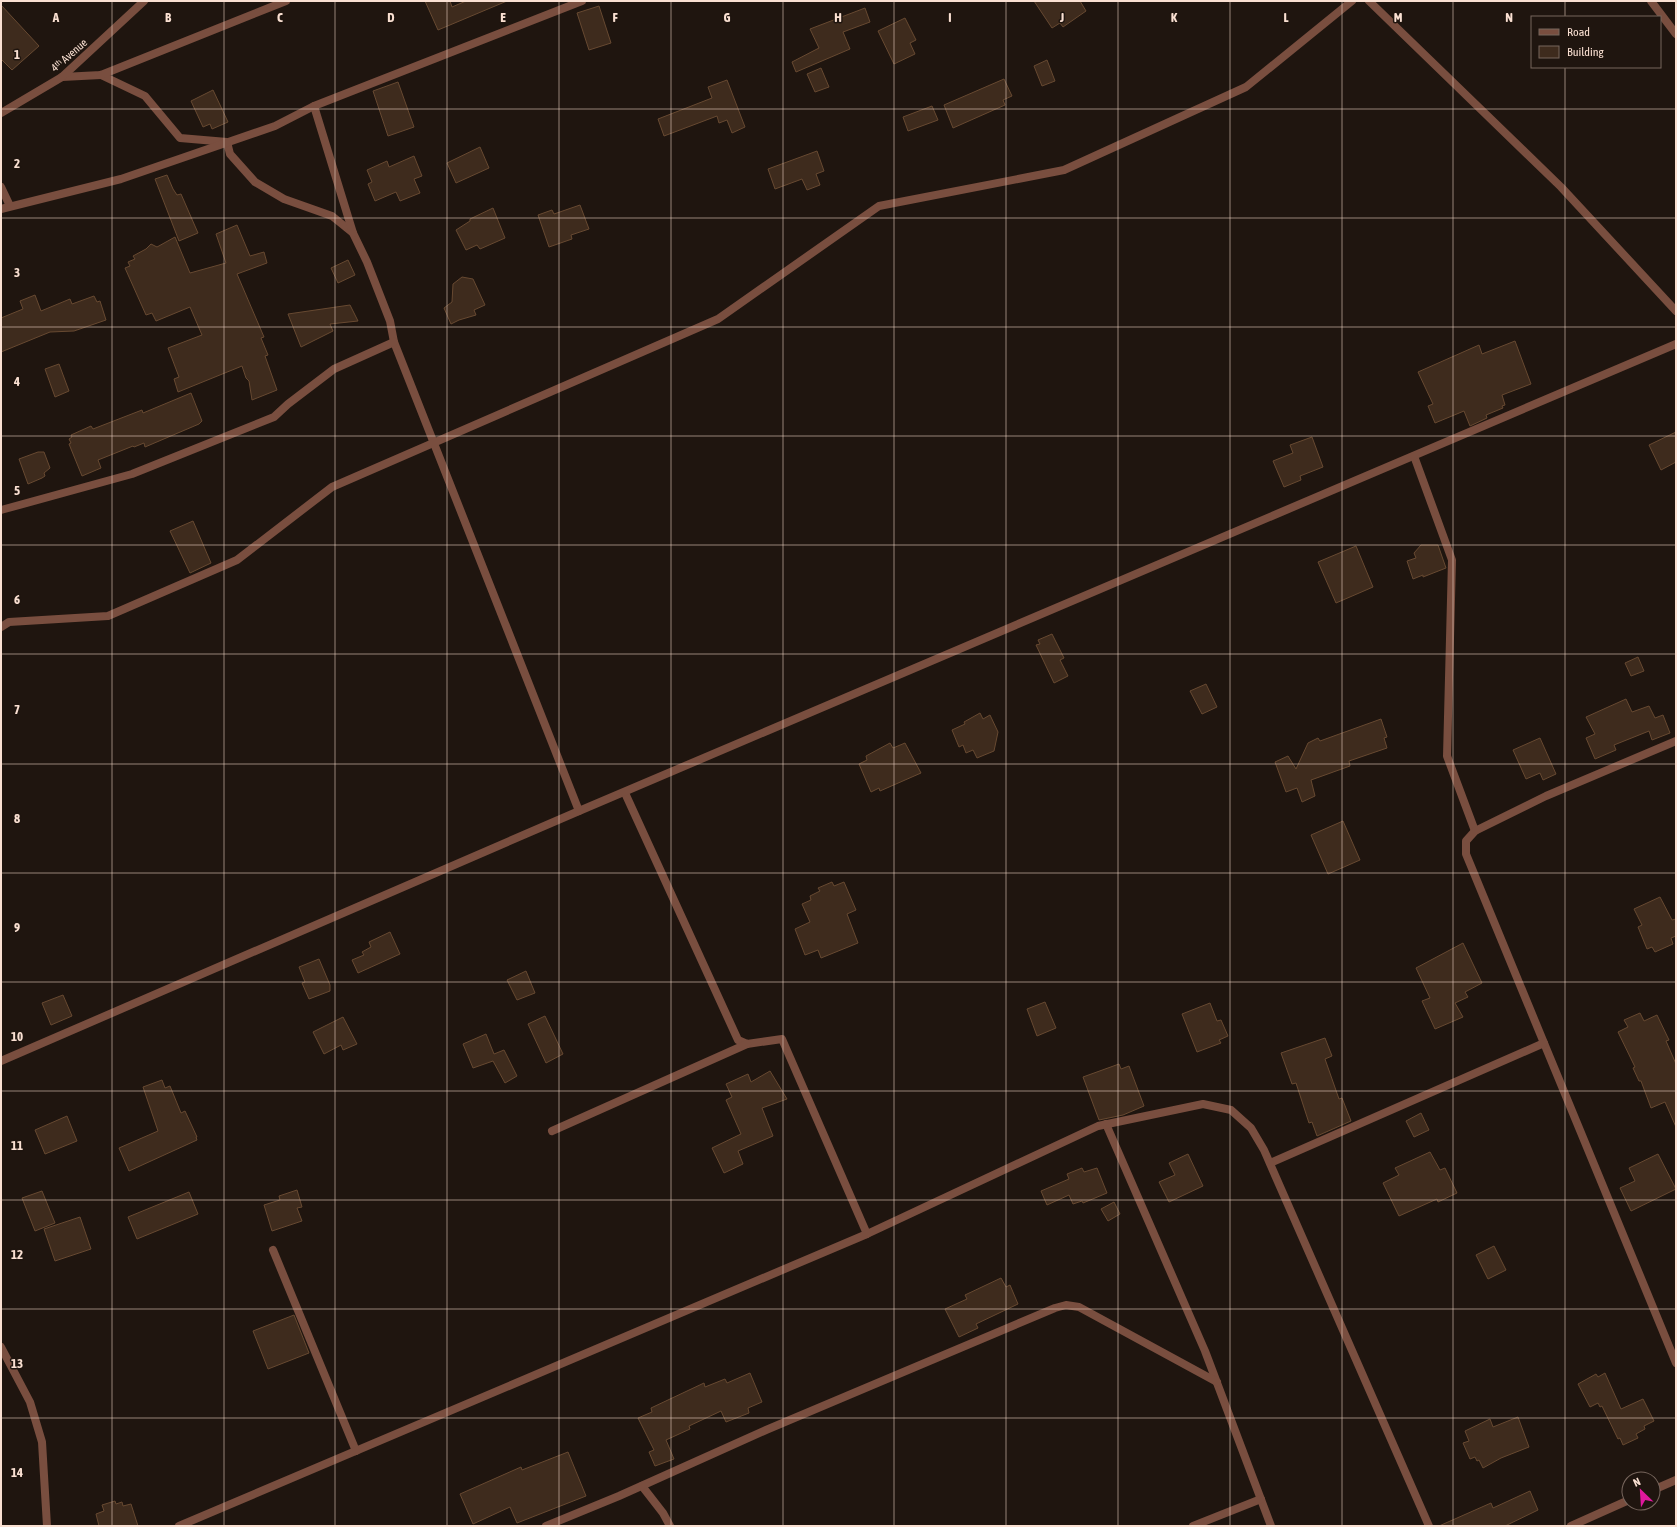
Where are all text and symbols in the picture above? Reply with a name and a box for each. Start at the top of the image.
text: A [52,10,60,25]
text: B [165,10,172,25]
text: C [277,10,283,25]
text: D [387,10,395,25]
text: E [500,10,506,25]
text: F [612,10,618,25]
text: G [724,10,731,25]
text: H [834,10,842,25]
text: I [948,10,952,25]
text: J [1059,10,1064,25]
text: K [1171,10,1178,25]
text: L [1283,10,1289,25]
text: M [1394,10,1403,25]
text: N [1505,10,1513,25]
legend [1531,16,1661,68]
text: Road [1567,25,1590,39]
street label: 4ᵗʰ Avenue [49,36,89,74]
text: Building [1567,45,1605,59]
text: 1 [14,47,20,62]
text: 2 [14,156,20,171]
text: 3 [14,265,20,280]
text: 4 [13,374,20,389]
text: 5 [14,483,20,498]
text: 6 [14,592,20,607]
text: 7 [14,702,20,717]
text: 8 [14,811,20,826]
text: 9 [14,920,20,935]
text: 10 [11,1029,23,1044]
text: 11 [11,1138,23,1153]
text: 12 [11,1247,23,1262]
text: 13 [11,1356,23,1371]
text: 14 [11,1465,23,1480]
north arrow [1621,1471,1661,1511]
text: N [1631,1475,1642,1489]

